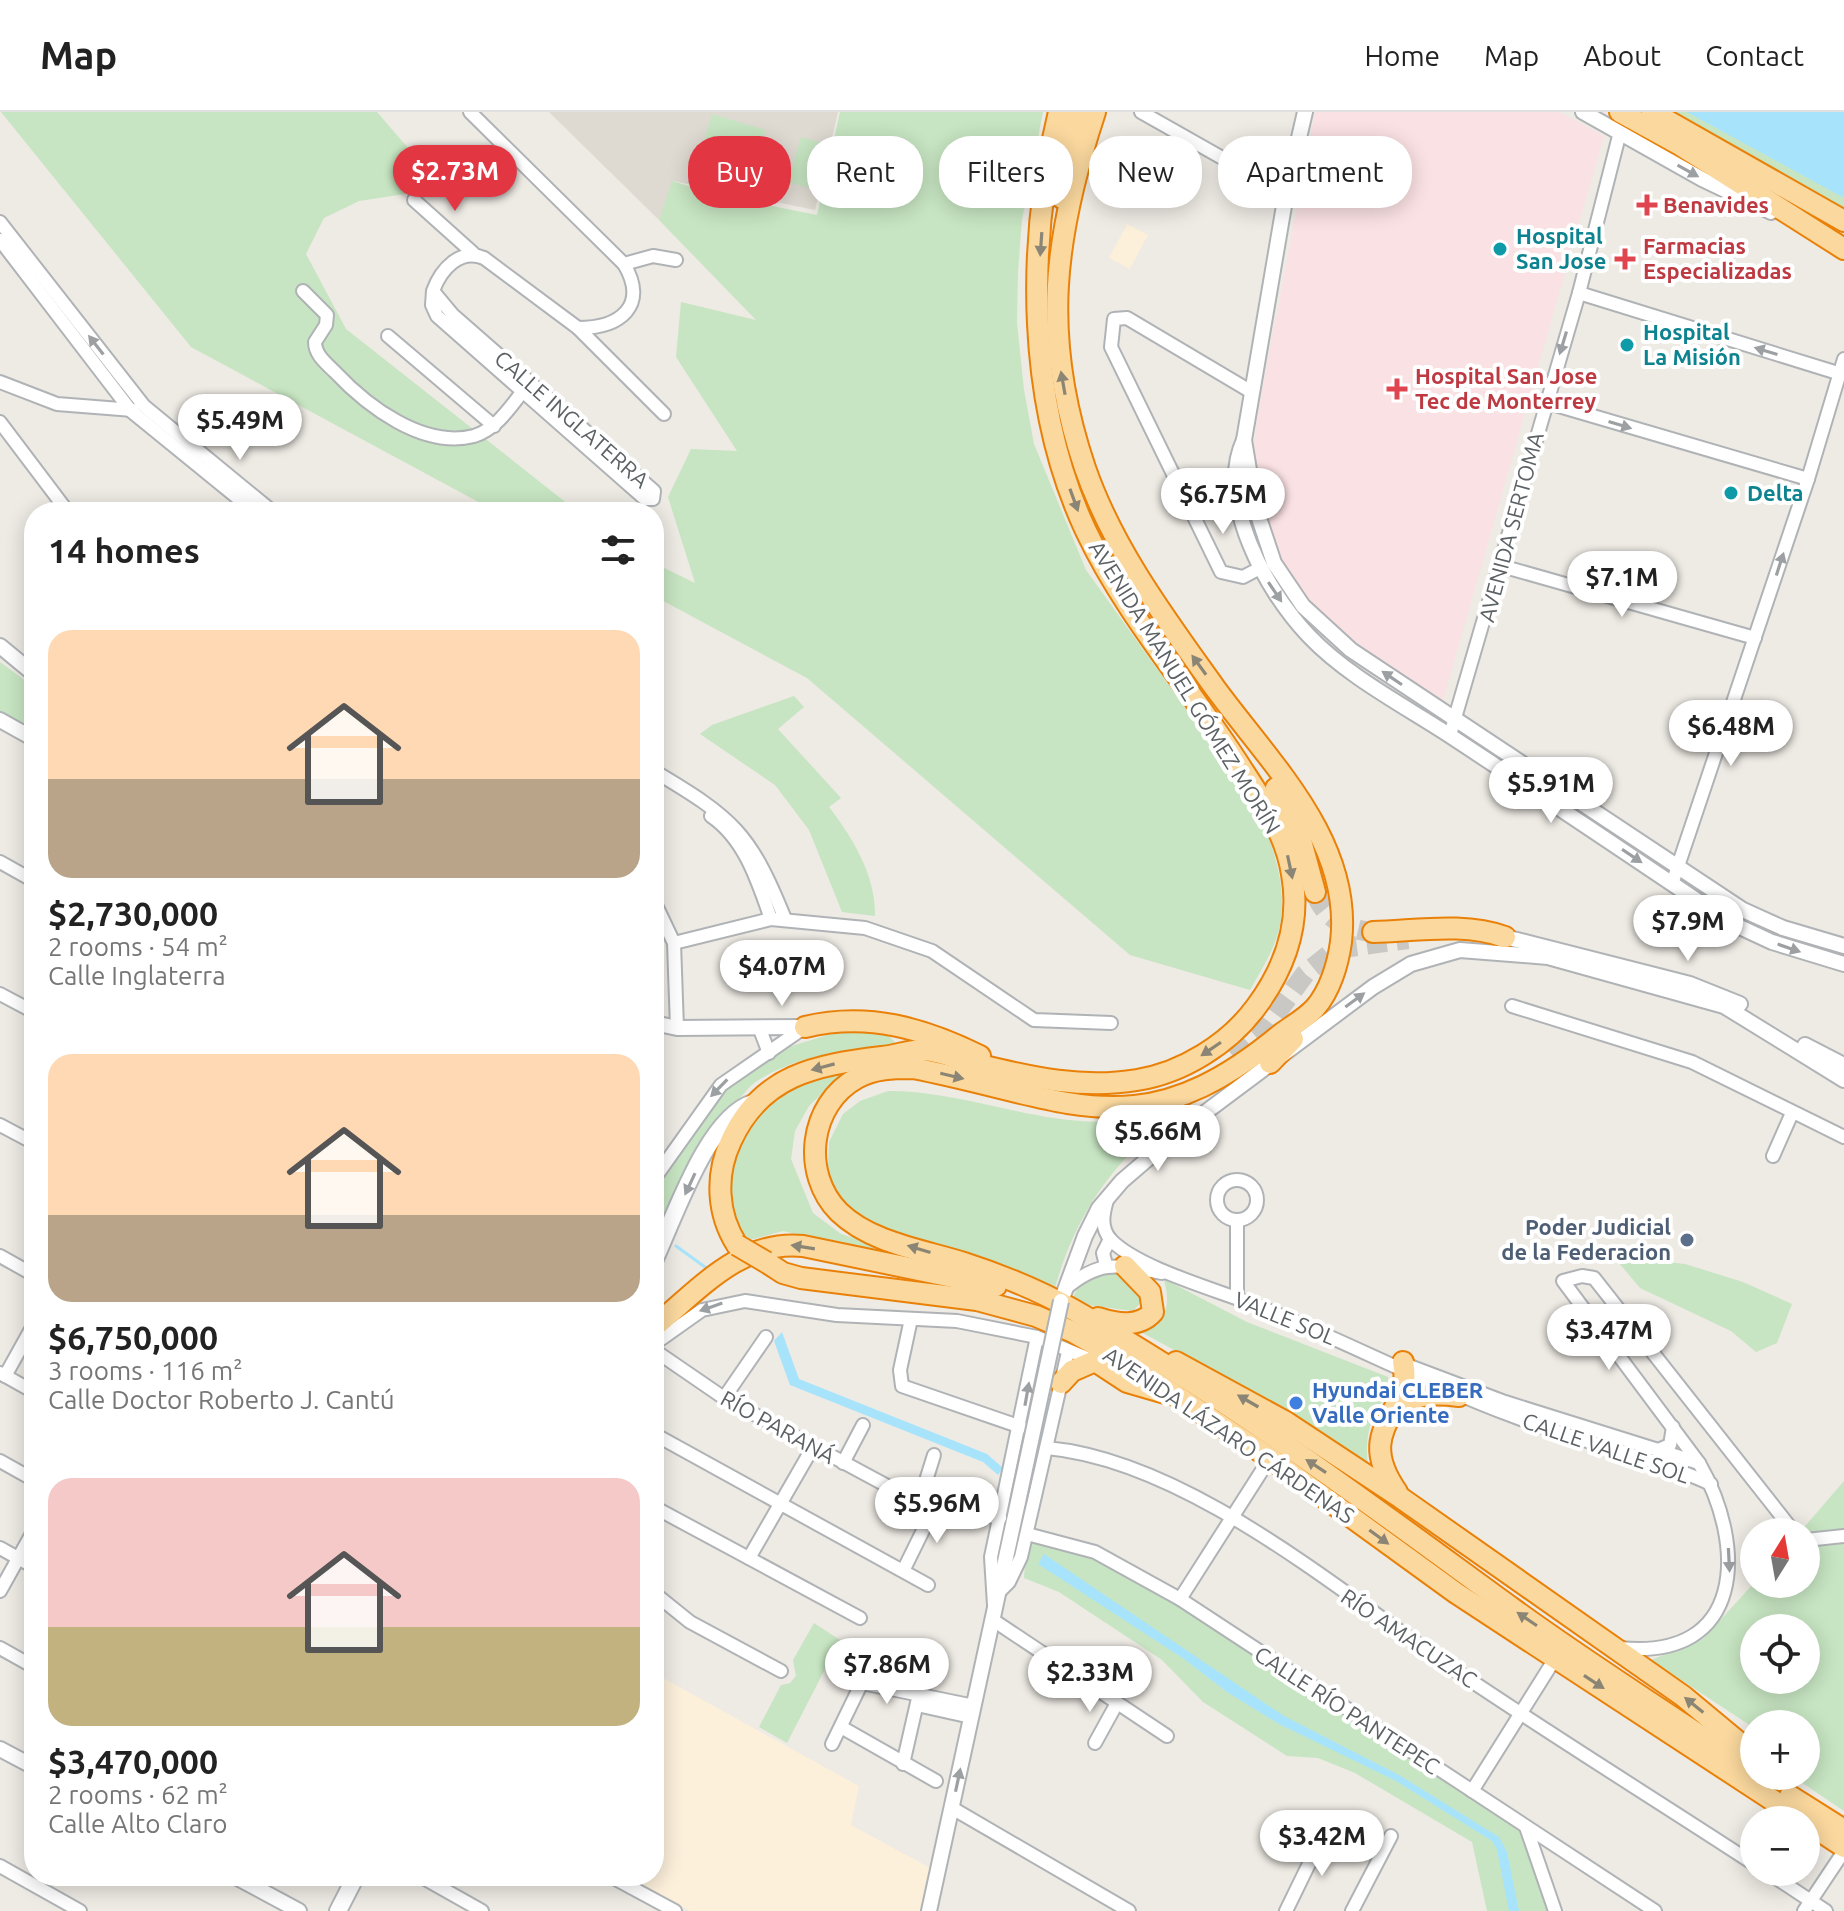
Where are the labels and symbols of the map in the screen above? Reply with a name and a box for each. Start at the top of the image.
pin: $2.73M [390,145,520,213]
one-way arrow [1677,164,1699,178]
place label: Benavides [1663,192,1769,217]
marker: Benavides [1638,196,1656,214]
place label: Hospital San Jose [1516,223,1606,273]
one-way arrow [1034,232,1047,257]
place label: Farmacias Especializadas [1643,233,1792,283]
marker: Hospital San Jose [1491,240,1509,258]
marker: Farmacias Especializadas [1614,248,1636,270]
place label: Hospital La Misión [1643,319,1741,369]
one-way arrow [1556,331,1569,355]
one-way arrow [88,335,105,355]
marker: Hospital La Misión [1618,336,1636,354]
one-way arrow [1754,344,1778,356]
street label: CALLE INGLATERRA [490,345,655,493]
place label: Hospital San Jose Tec de Monterrey [1415,363,1597,413]
one-way arrow [1057,370,1069,395]
marker: Hospital San Jose Tec de Monterrey [1386,378,1408,400]
pin: $5.49M [175,394,305,462]
one-way arrow [1608,419,1632,432]
street label: AVENIDA SERTOMA [1473,429,1548,624]
pin: $6.75M [1158,468,1288,536]
place label: Delta [1747,480,1803,505]
marker: Delta [1722,484,1740,502]
one-way arrow [1068,488,1081,512]
street label: AVENIDA MANUEL GÓMEZ MORÍN [1085,535,1287,838]
pin: $7.1M [1566,551,1678,619]
one-way arrow [1774,552,1786,576]
one-way arrow [1267,581,1282,602]
one-way arrow [1191,655,1207,675]
one-way arrow [1381,671,1402,686]
pin: $6.48M [1666,700,1796,768]
pin: $5.91M [1486,757,1616,825]
one-way arrow [1621,849,1642,864]
one-way arrow [1284,855,1297,880]
pin: $7.9M [1632,895,1744,963]
pin: $4.07M [717,940,847,1008]
one-way arrow [1778,942,1802,954]
one-way arrow [1345,992,1365,1008]
one-way arrow [1200,1041,1221,1056]
one-way arrow [811,1061,835,1074]
one-way arrow [940,1070,965,1083]
one-way arrow [710,1078,729,1097]
pin: $5.66M [1093,1105,1223,1173]
one-way arrow [683,1173,697,1196]
place label: Poder Judicial de la Federacion [1501,1214,1671,1264]
marker: Poder Judicial de la Federacion [1678,1231,1696,1249]
one-way arrow [791,1240,816,1252]
one-way arrow [907,1243,931,1255]
street label: VALLE SOL [1231,1286,1339,1349]
one-way arrow [699,1302,723,1314]
pin: $3.47M [1544,1304,1674,1372]
street label: AVENIDA LÁZARO CÁRDENAS [1099,1340,1360,1528]
place label: Hyundai CLEBER Valle Oriente [1312,1377,1483,1427]
one-way arrow [1021,1381,1033,1406]
street label: RÍO PARANÁ [717,1384,841,1469]
one-way arrow [1237,1394,1260,1408]
marker: Hyundai CLEBER Valle Oriente [1287,1394,1305,1412]
street label: CALLE VALLE SOL [1519,1407,1693,1488]
one-way arrow [1306,1459,1327,1474]
pin: $5.96M [872,1477,1002,1545]
north arrow [1740,1518,1820,1598]
one-way arrow [1368,1529,1389,1544]
one-way arrow [1722,1548,1735,1573]
street label: RÍO AMACUZAC [1337,1582,1482,1692]
one-way arrow [1516,1612,1538,1626]
pin: $7.86M [822,1638,952,1706]
street label: CALLE RÍO PANTEPEC [1250,1640,1445,1779]
pin: $2.33M [1025,1646,1155,1714]
one-way arrow [1583,1675,1605,1689]
one-way arrow [1684,1697,1704,1714]
one-way arrow [952,1767,965,1792]
pin: $3.42M [1257,1810,1387,1878]

